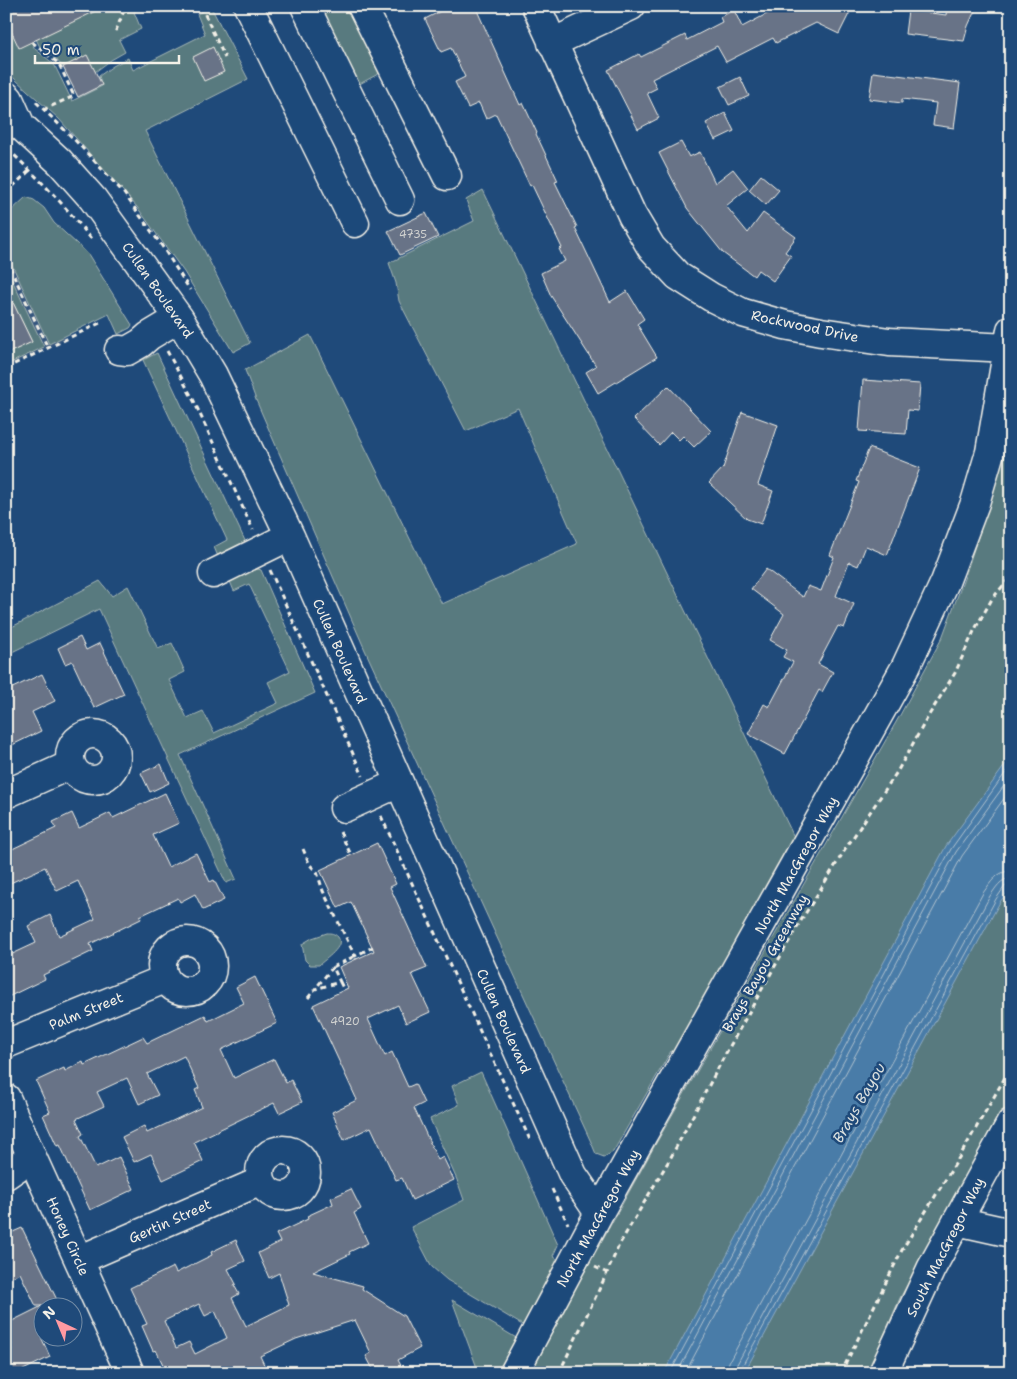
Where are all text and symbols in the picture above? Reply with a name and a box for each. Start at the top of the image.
scale bar [35,32,179,64]
text: 50 m [42,40,80,60]
house number: 4735 [399,227,427,242]
street label: Cullen Boulevard [118,239,198,342]
street label: Rockwood Drive [750,306,860,346]
street label: Cullen Boulevard [309,596,371,706]
street label: North MacGregor Way [751,793,841,937]
street label: Brays Bayou Greenway [718,891,812,1035]
street label: Cullen Boulevard [473,966,535,1076]
street label: Palm Street [46,988,126,1034]
house number: 4920 [330,1014,360,1029]
water label: Brays Bayou [828,1059,890,1147]
street label: North MacGregor Way [553,1146,643,1290]
street label: South MacGregor Way [902,1174,988,1320]
street label: Honey Circle [43,1194,93,1278]
street label: Gertin Street [126,1195,214,1247]
north arrow [32,1296,82,1346]
text: N [39,1302,59,1323]

